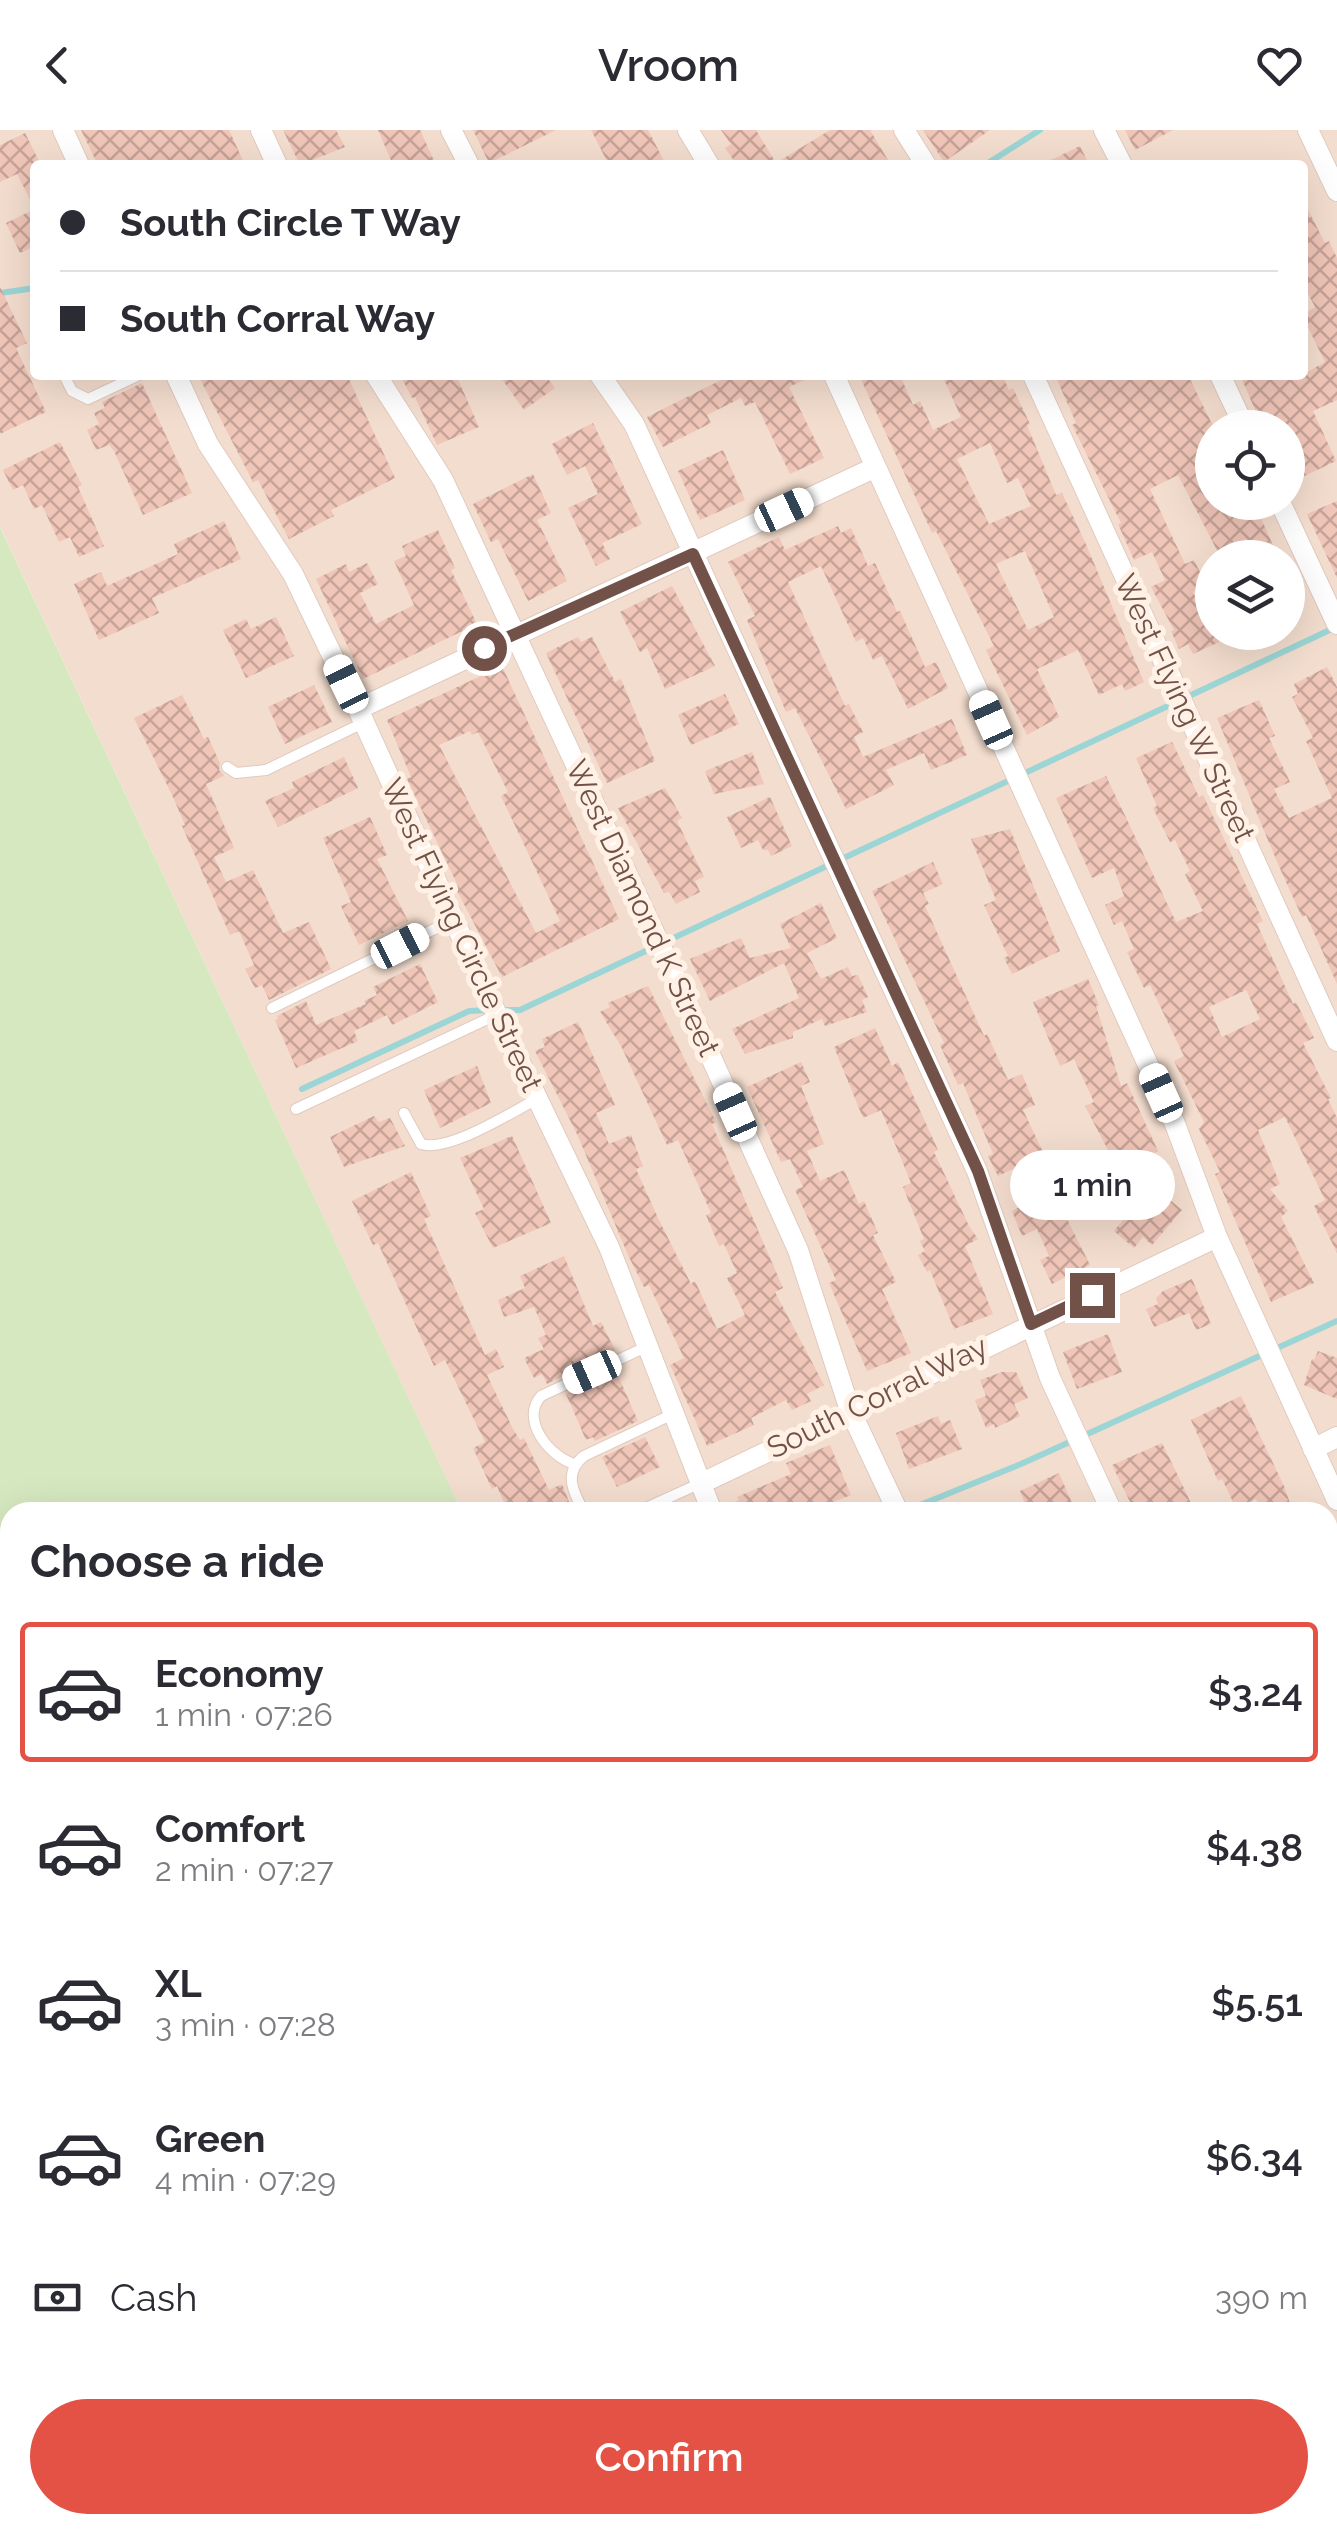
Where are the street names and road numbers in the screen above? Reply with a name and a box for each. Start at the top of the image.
street label: West Flying W Street [1108,569,1262,847]
street label: West Diamond K Street [559,754,727,1062]
street label: West Flying Circle Street [374,773,550,1097]
street label: South Corral Way [761,1329,993,1465]

